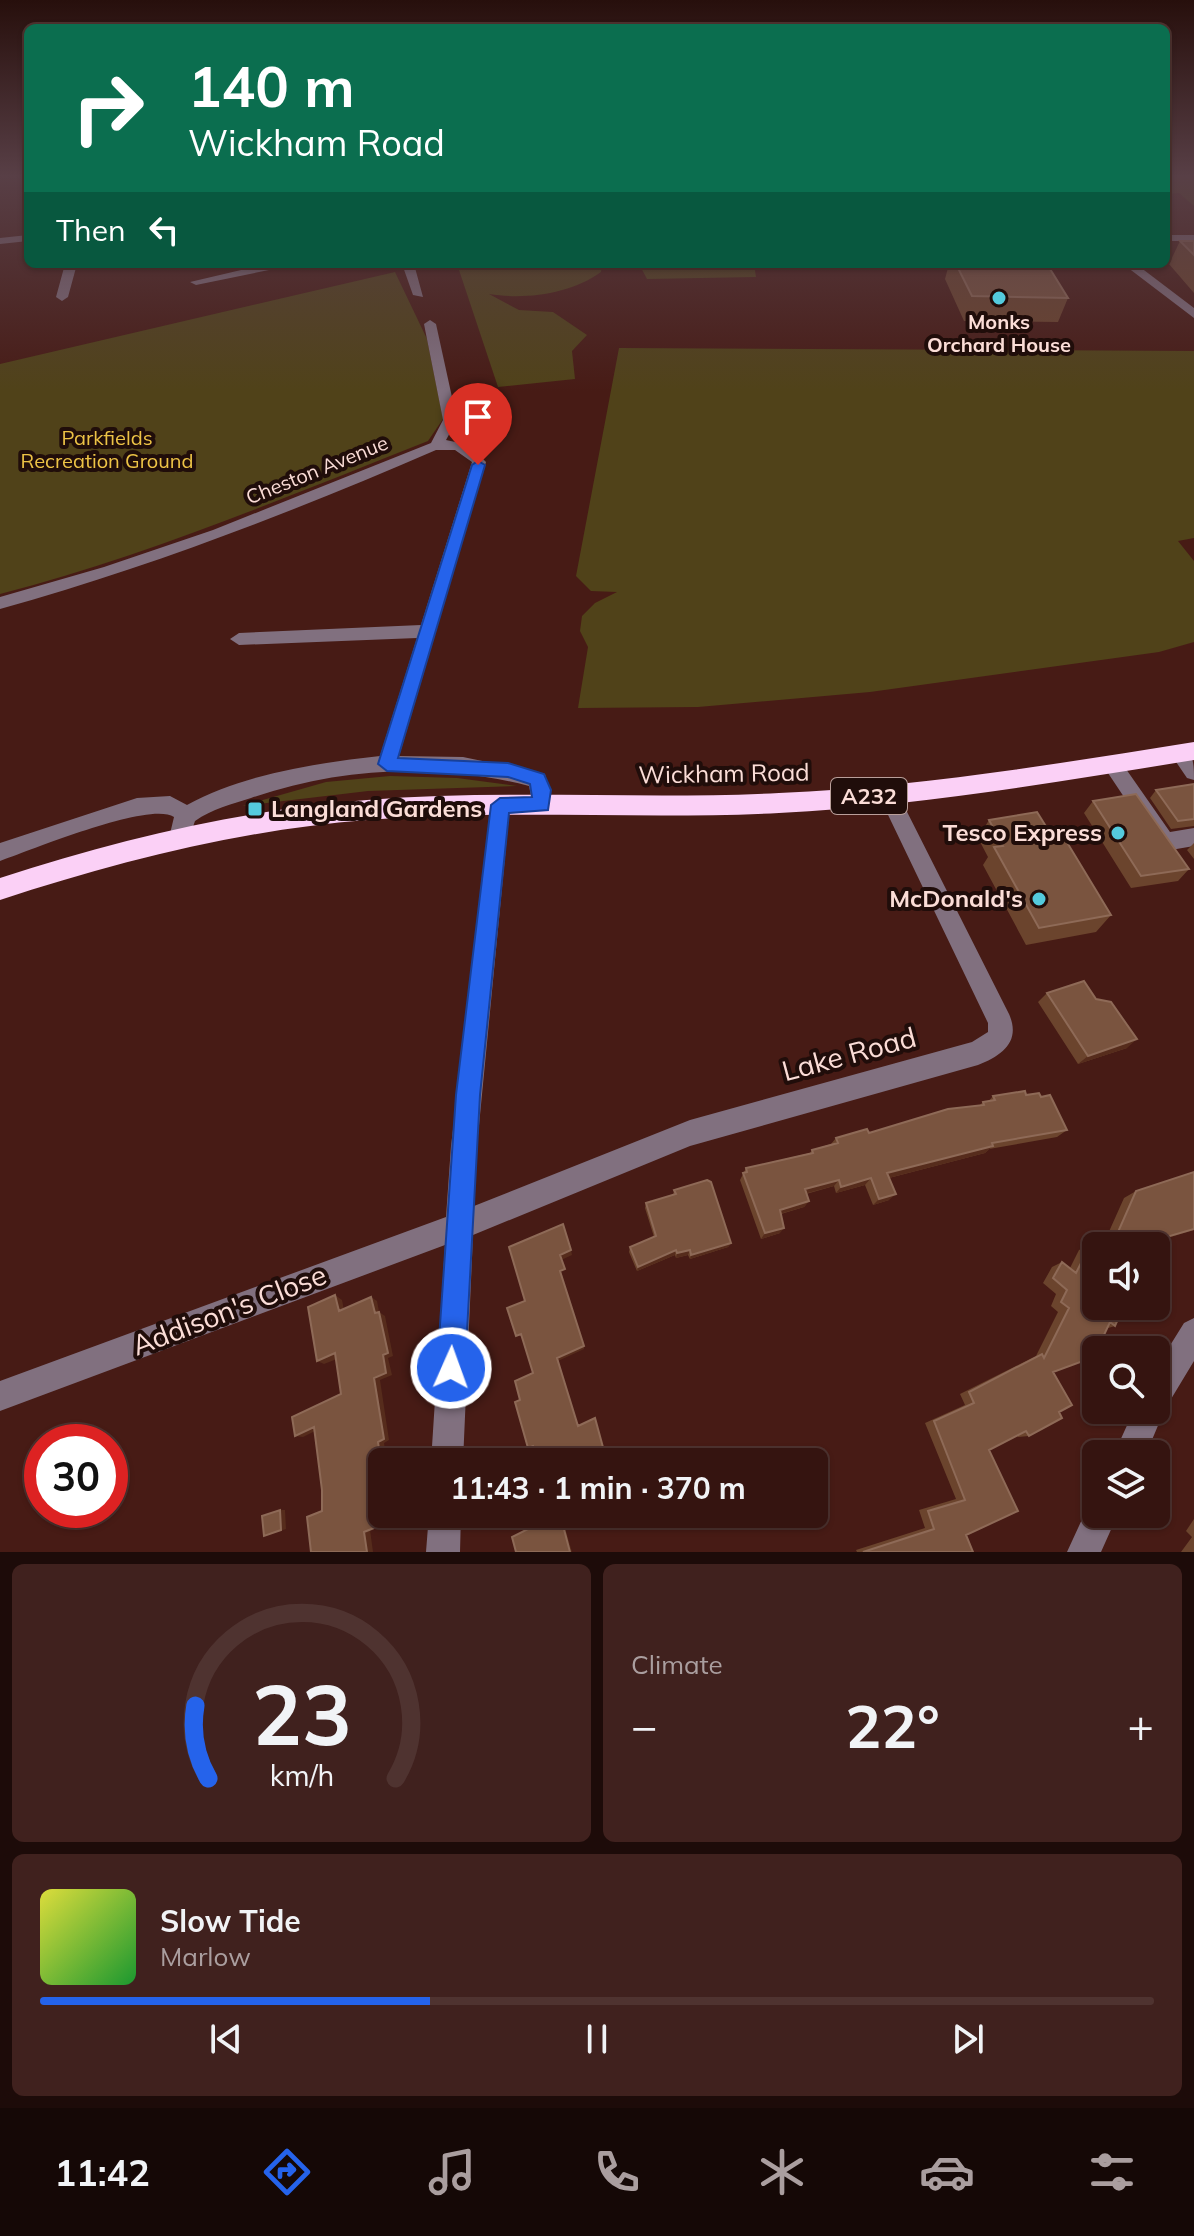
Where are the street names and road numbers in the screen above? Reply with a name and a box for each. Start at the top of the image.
street label: Cheston Avenue [242,430,392,509]
street label: Wickham Road [638,757,810,789]
road number: A232 [831,778,907,814]
street label: Lake Road [778,1019,920,1088]
street label: Addison's Close [127,1256,331,1363]

